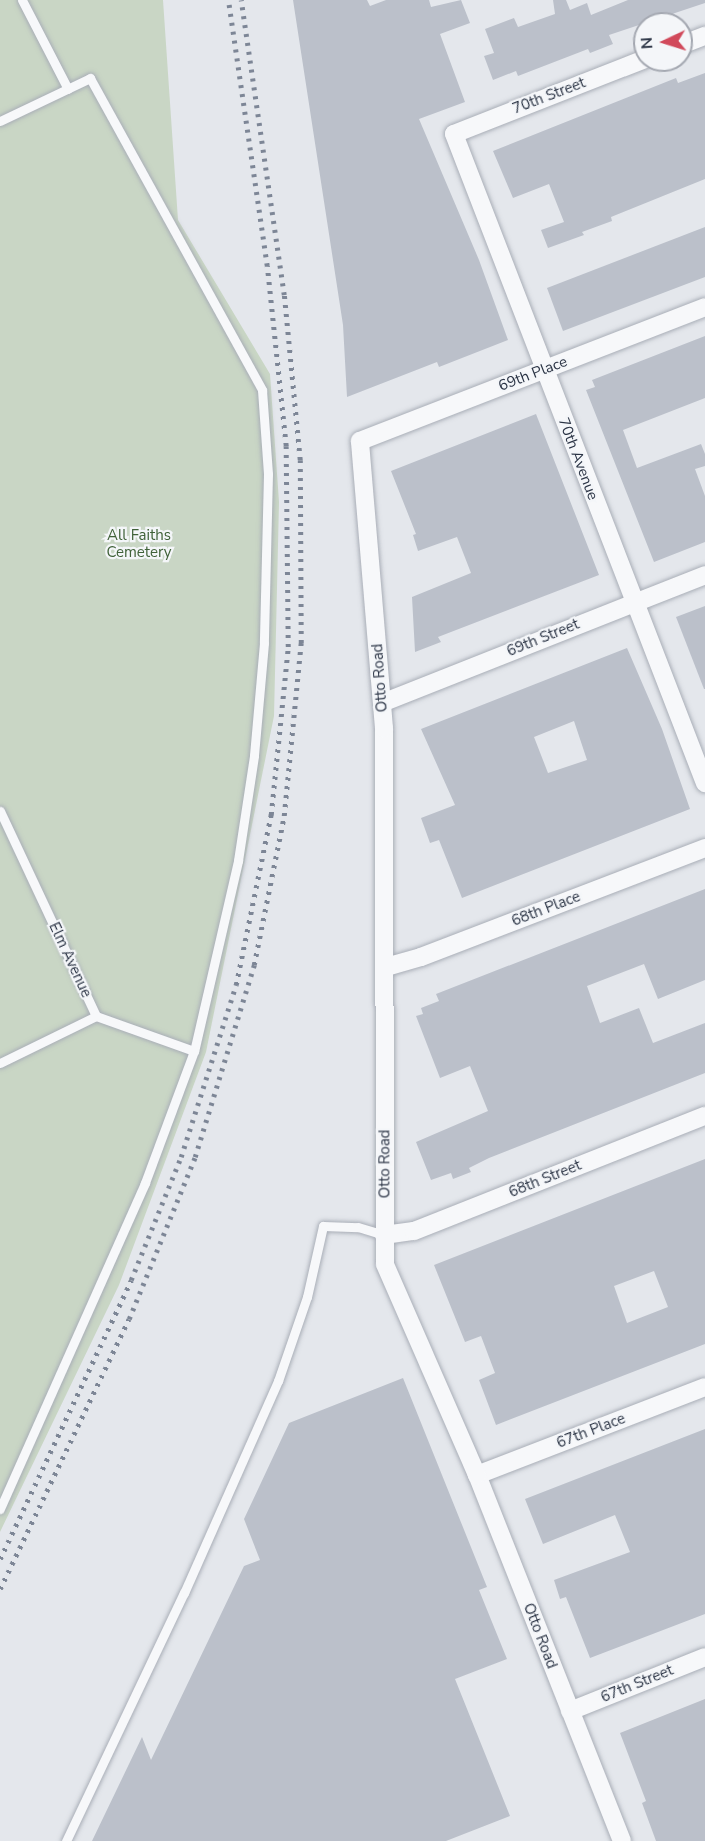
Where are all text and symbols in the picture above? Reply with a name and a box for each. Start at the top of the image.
north arrow [633,12,693,72]
text: N [636,36,658,50]
street label: 70th Street [510,74,588,118]
street label: 69th Place [496,353,570,395]
street label: 70th Avenue [554,415,602,503]
park label: All Faiths Cemetery [106,526,172,561]
street label: 69th Street [504,615,582,661]
street label: Otto Road [369,643,391,713]
street label: 68th Place [509,888,583,930]
street label: Elm Avenue [45,920,95,1000]
street label: Otto Road [376,1130,394,1198]
street label: 68th Street [506,1156,584,1202]
street label: 67th Place [554,1410,628,1452]
street label: Otto Road [519,1601,561,1671]
street label: 67th Street [598,1661,676,1707]

